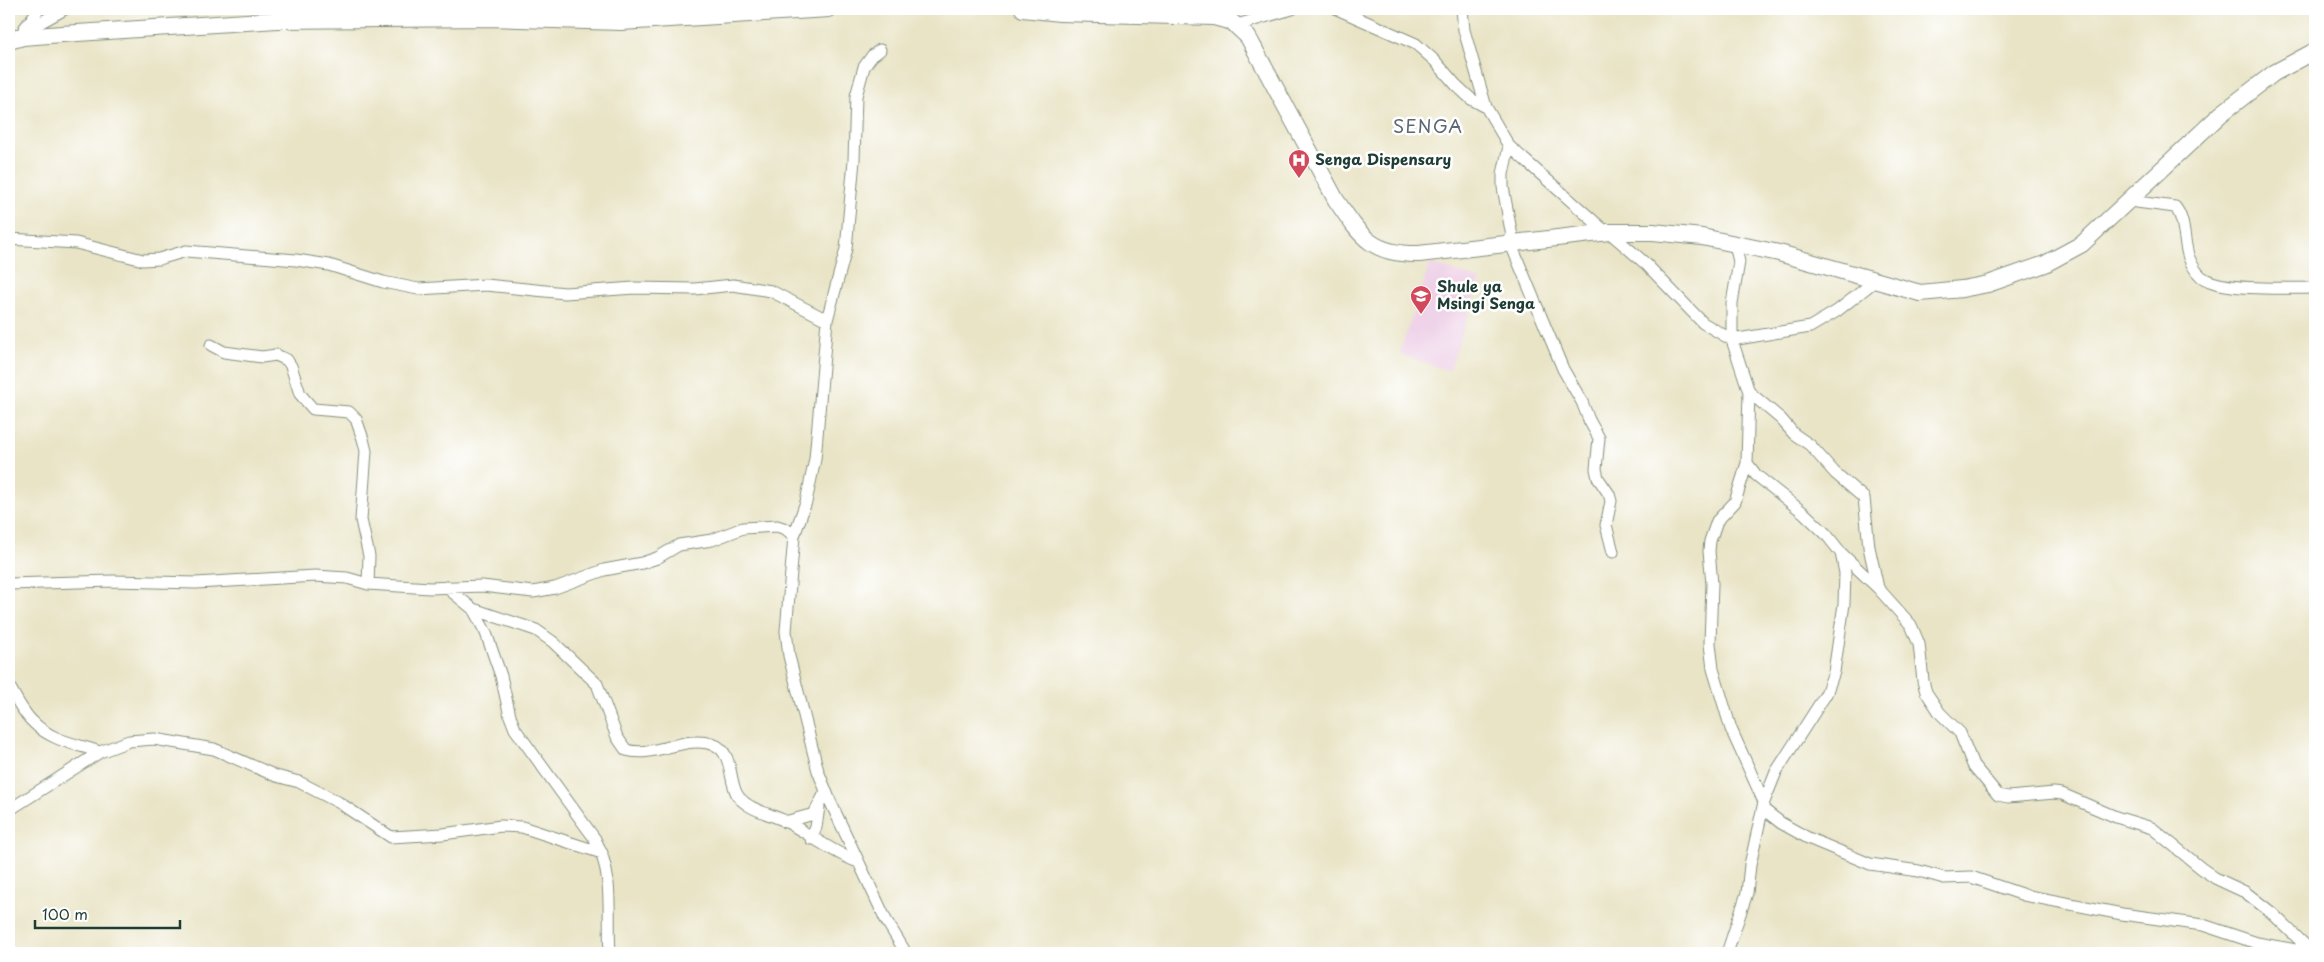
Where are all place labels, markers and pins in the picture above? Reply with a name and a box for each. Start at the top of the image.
place label: Senga Dispensary [1315,147,1452,170]
hospital icon: Senga Dispensary [1287,148,1311,179]
place label: Shule ya Msingi Senga [1437,274,1535,314]
school or university icon: Shule ya Msingi Senga [1409,284,1433,315]

